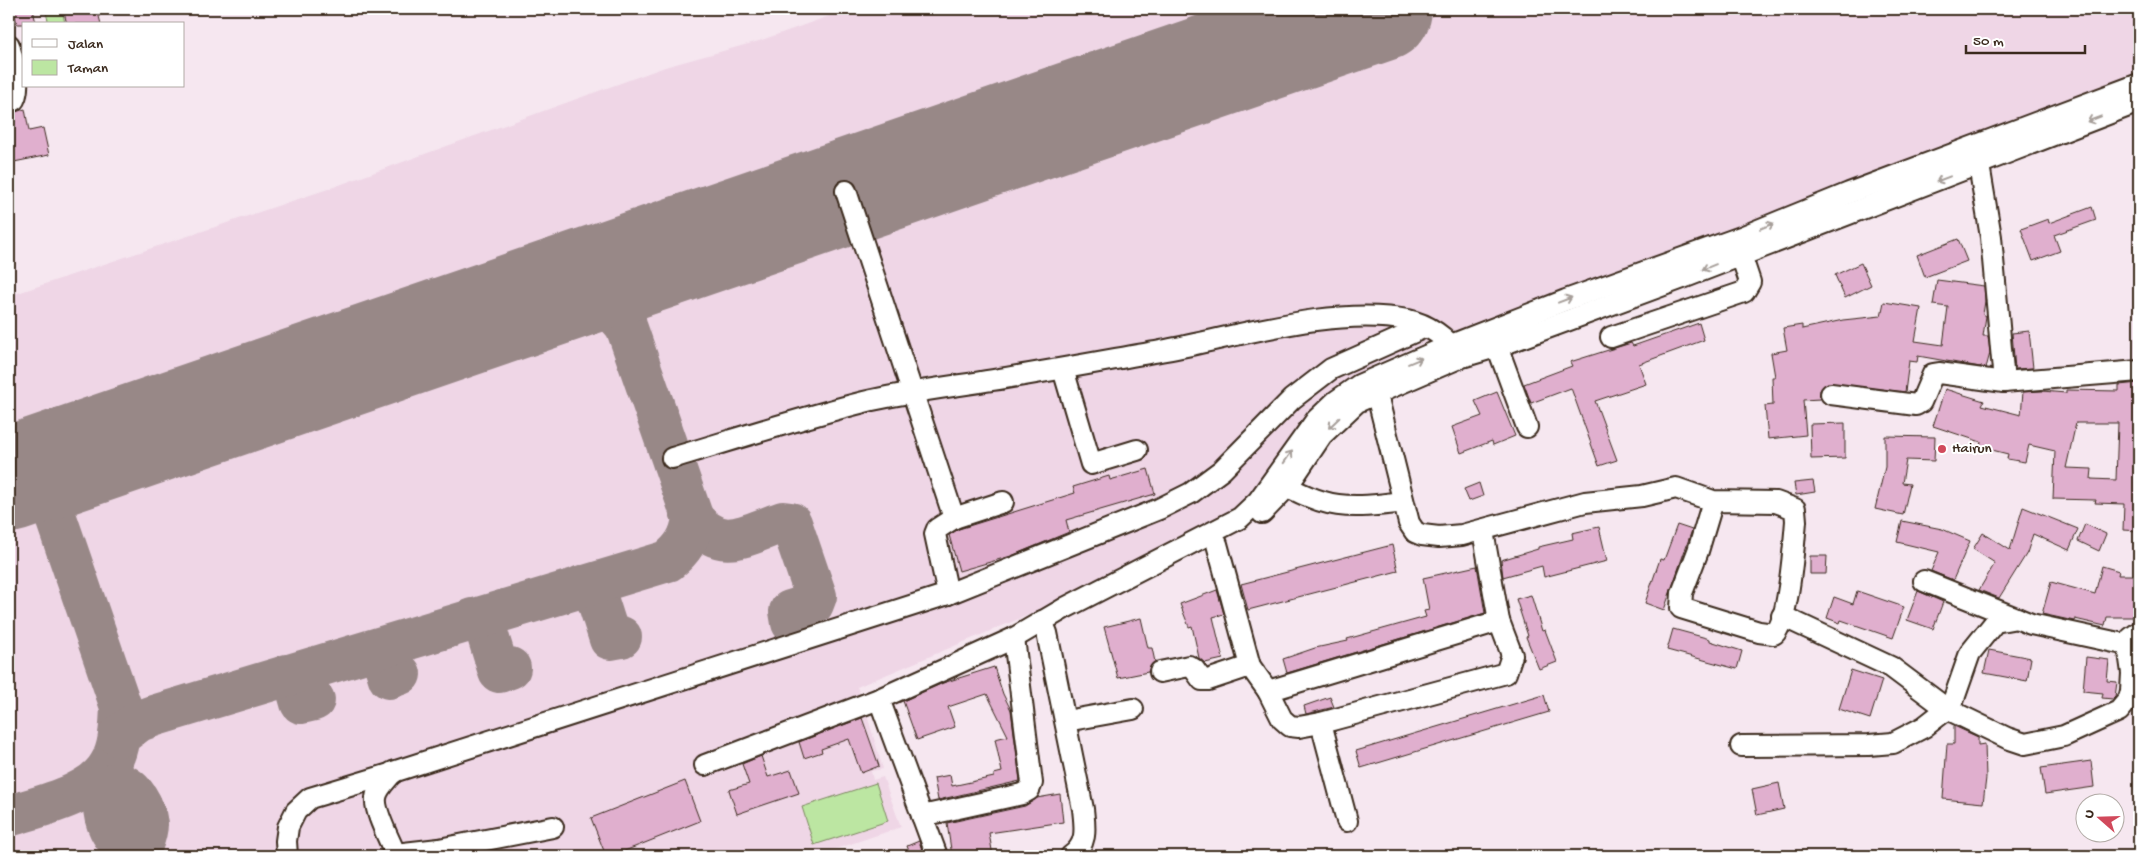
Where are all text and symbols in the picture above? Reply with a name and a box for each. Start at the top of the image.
legend [22,22,185,88]
scale bar [1966,22,2084,54]
text: 50 m [1973,33,2004,51]
text: Jalan [68,36,103,54]
text: Taman [67,60,108,78]
one-way arrow [2087,115,2102,124]
one-way arrow [1935,175,1951,184]
one-way arrow [1759,221,1774,231]
one-way arrow [1702,263,1717,273]
one-way arrow [1557,295,1573,304]
one-way arrow [1407,355,1422,365]
one-way arrow [1328,416,1340,429]
place label: Hairun [1952,440,1992,458]
marker: Hairun [1936,443,1948,455]
one-way arrow [1283,450,1293,464]
north arrow [2076,792,2126,842]
text: U [2081,808,2100,821]

